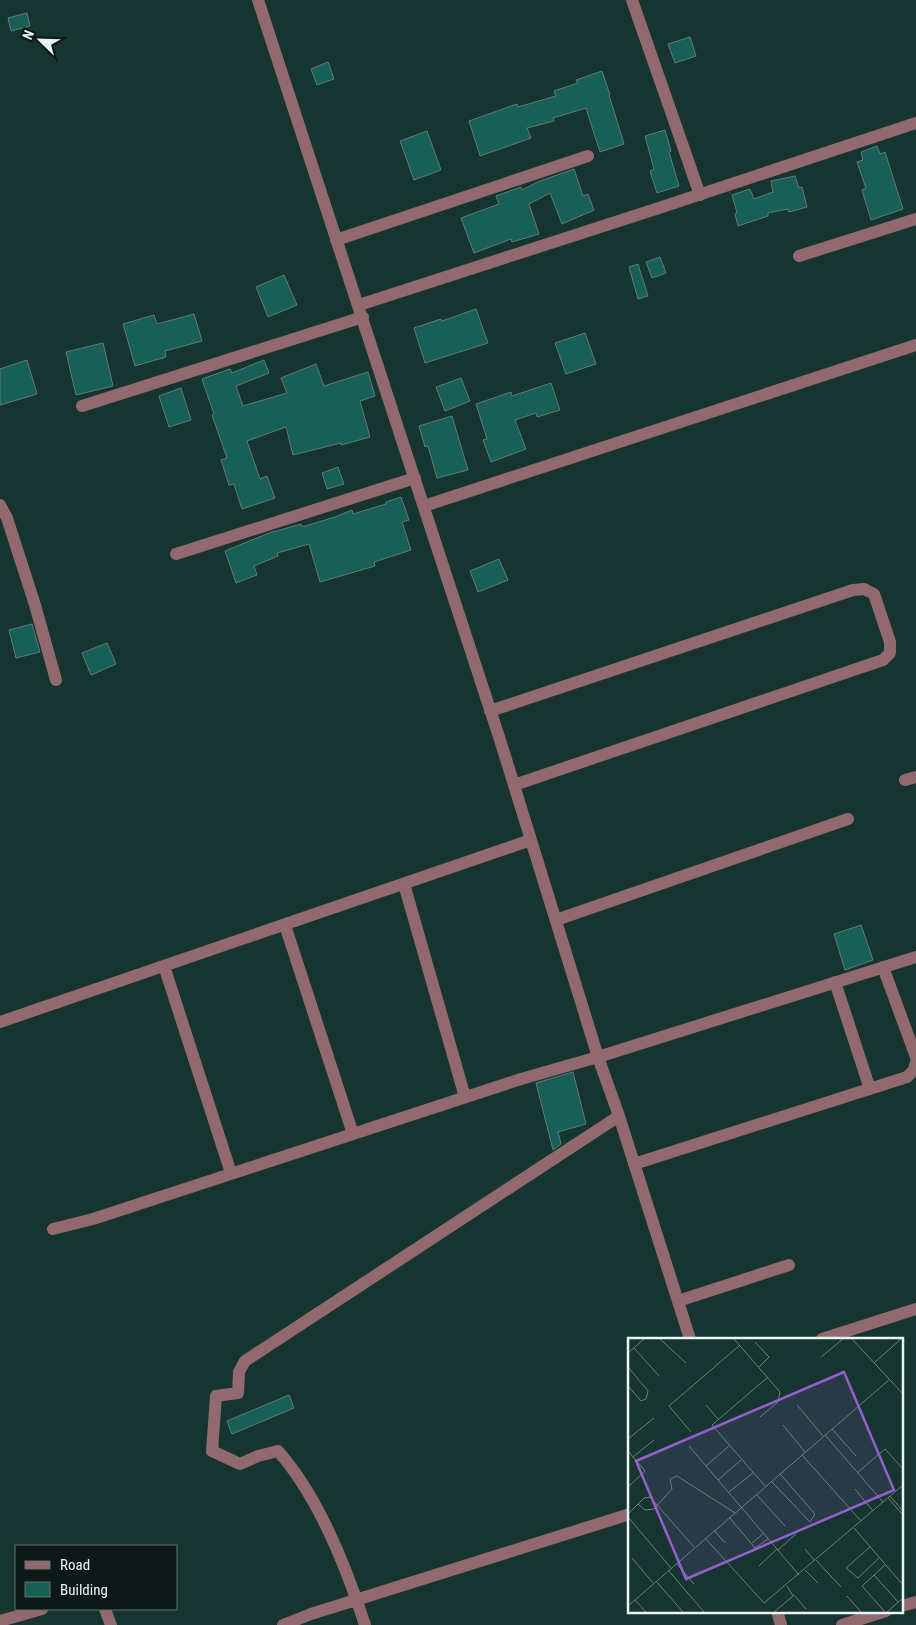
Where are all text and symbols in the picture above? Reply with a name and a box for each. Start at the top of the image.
north arrow [15,15,65,65]
text: N [19,28,37,42]
inset map [628,1338,904,1612]
legend [15,1545,178,1610]
text: Road [60,1556,90,1574]
text: Building [60,1581,108,1599]

